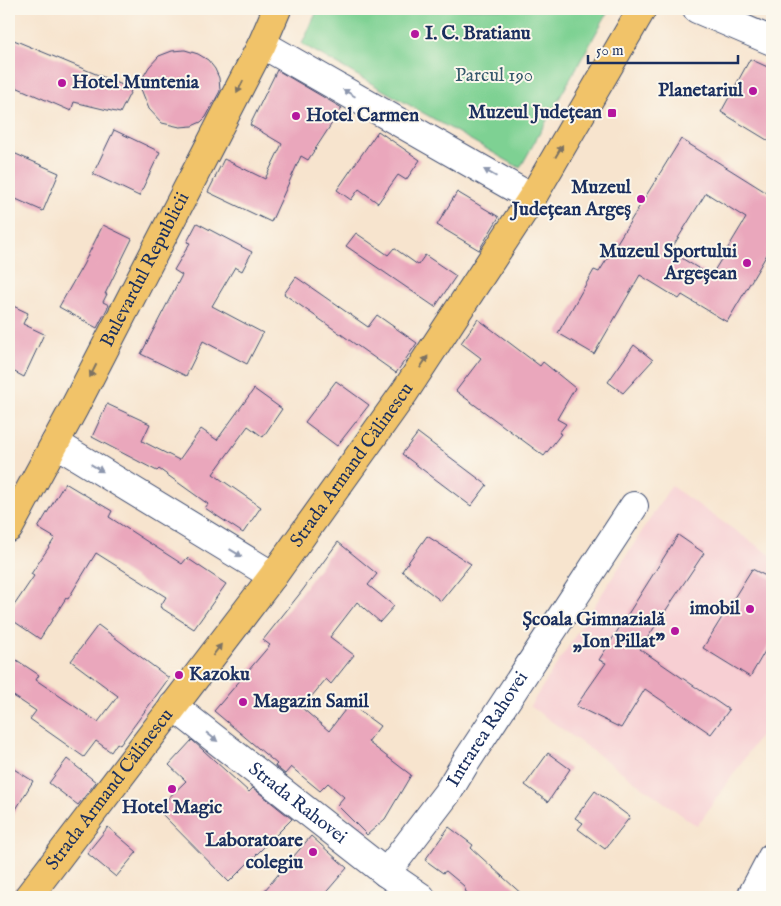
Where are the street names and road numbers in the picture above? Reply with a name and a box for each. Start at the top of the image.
street label: Bulevardul Republicii [95,188,195,351]
street label: Strada Armand Călinescu [285,378,419,552]
street label: Intrarea Rahovei [442,667,534,792]
street label: Strada Armand Călinescu [41,704,179,875]
street label: Strada Rahovei [243,757,352,850]

